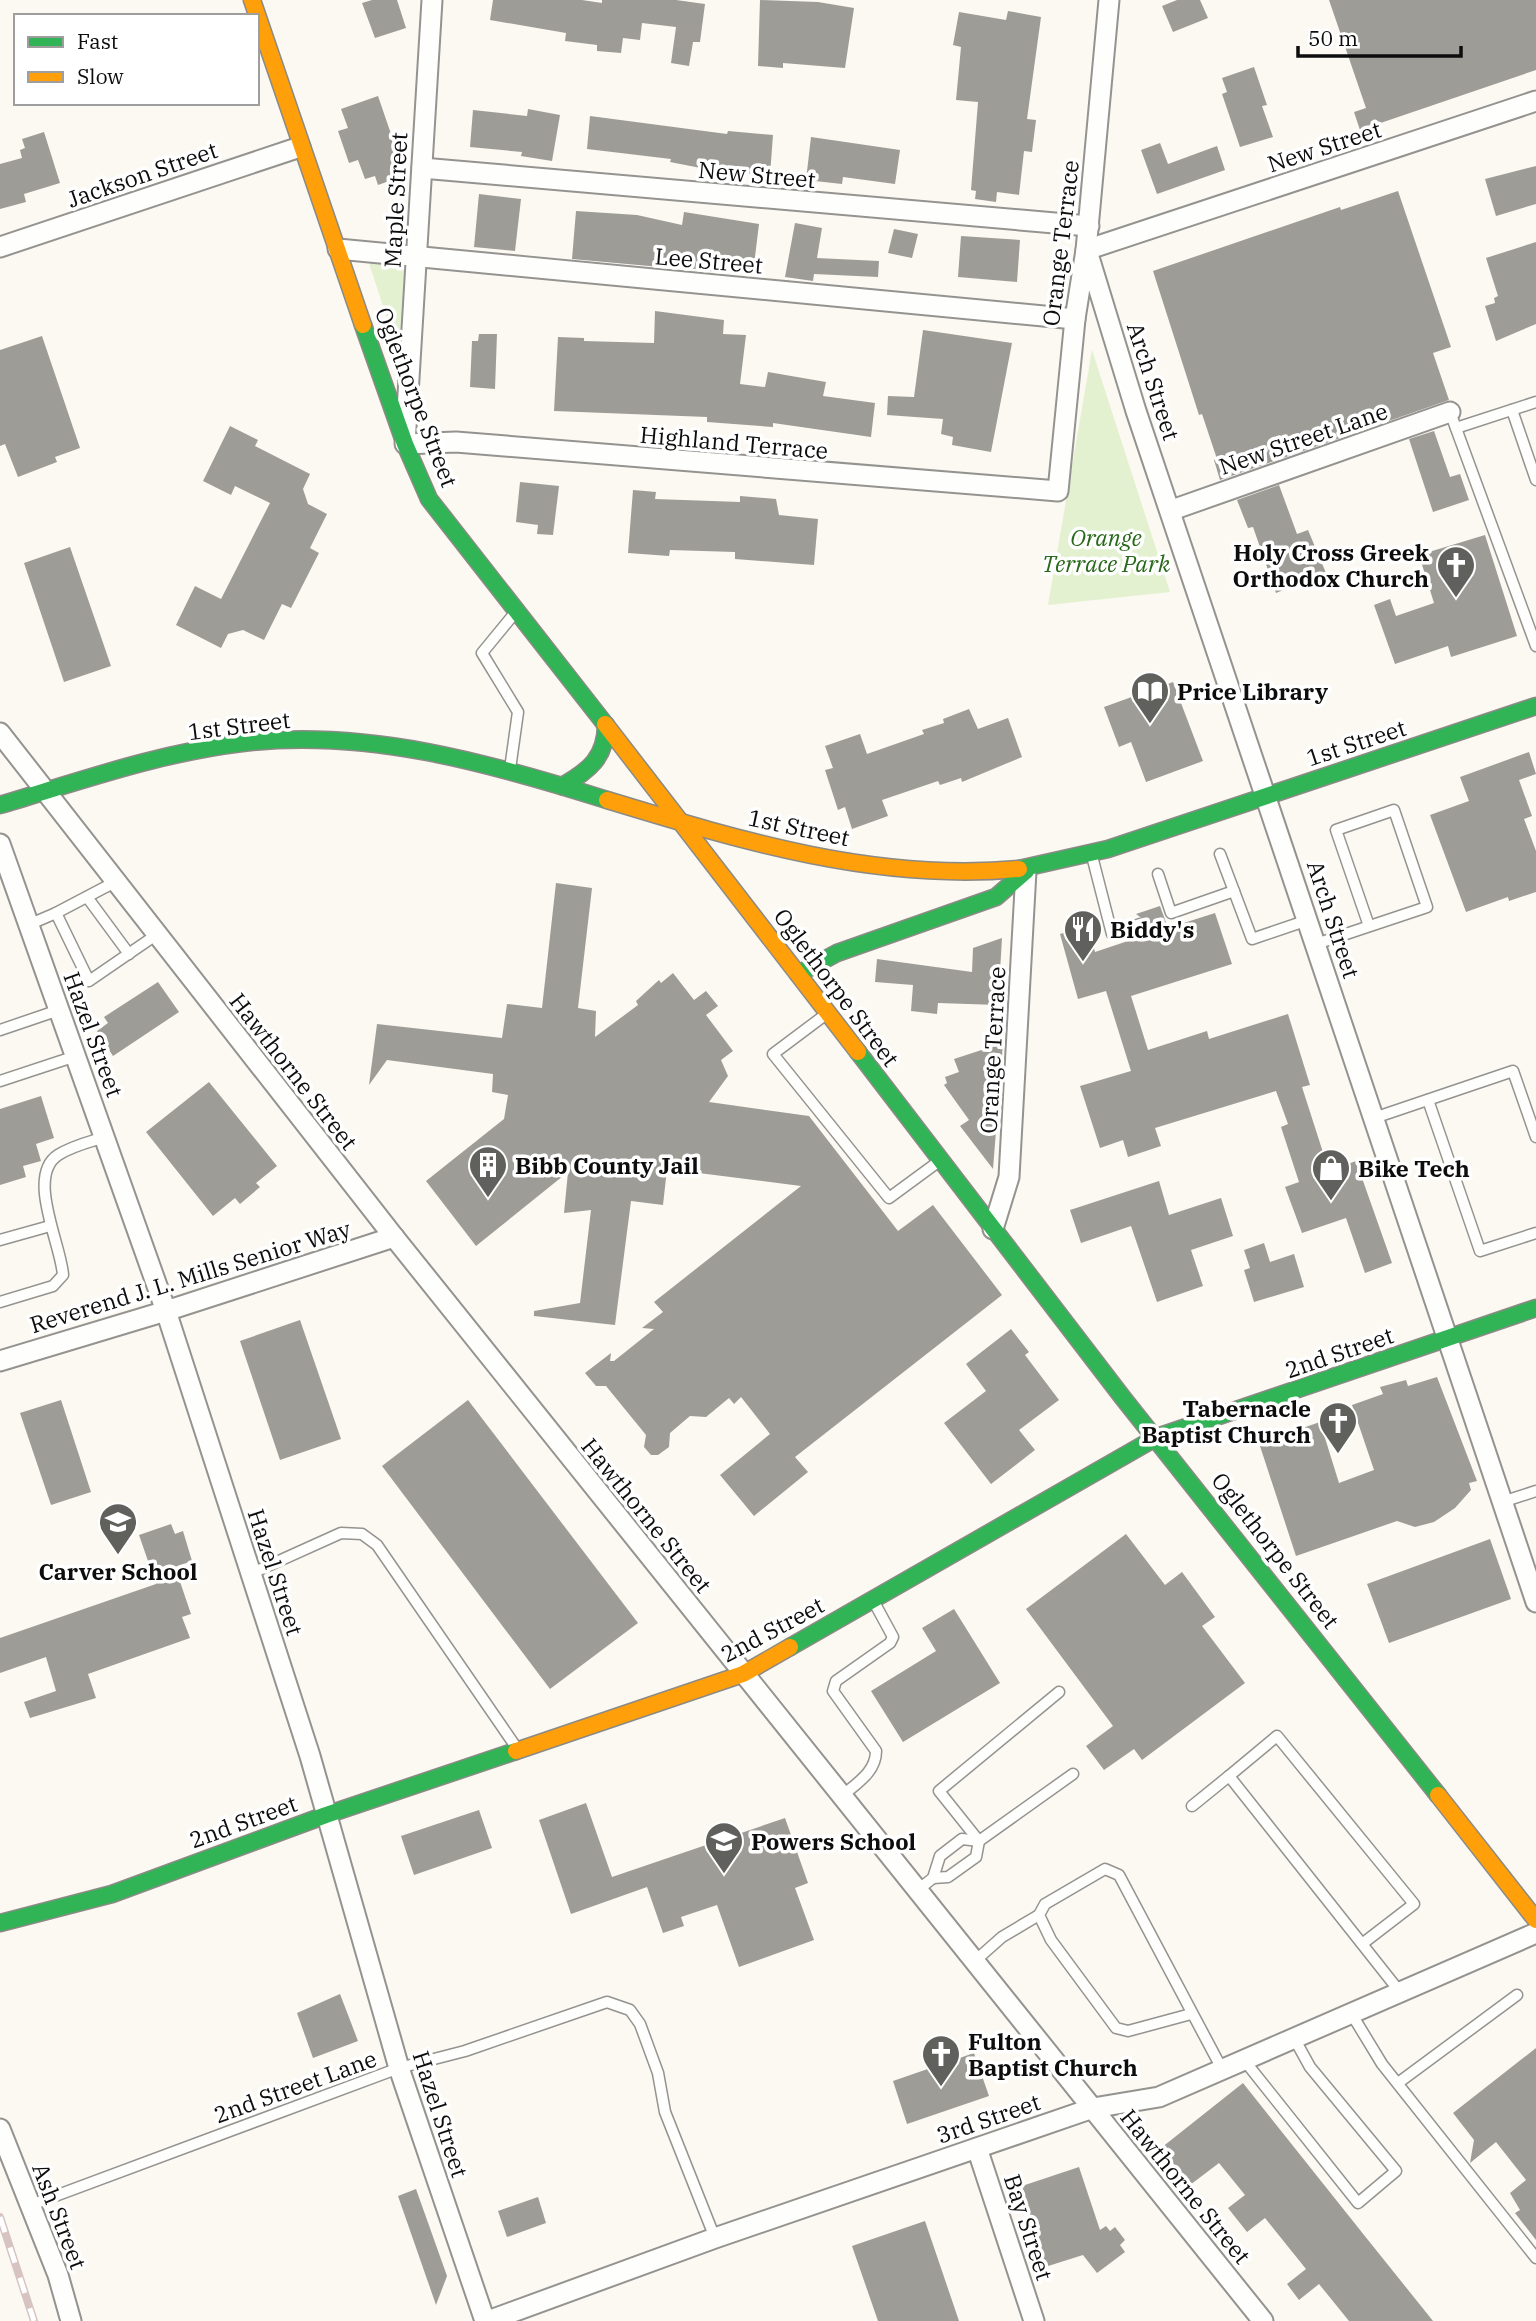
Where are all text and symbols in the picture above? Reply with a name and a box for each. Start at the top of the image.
legend [14,14,259,105]
scale bar [1298,14,1461,58]
text: 50 m [1308,24,1358,52]
text: Fast [77,27,118,55]
text: Slow [77,62,124,90]
street label: New Street [1263,114,1385,178]
street label: Maple Street [376,131,414,269]
street label: Jackson Street [63,134,221,214]
street label: New Street [697,154,817,194]
street label: Orange Terrace [1035,158,1085,328]
street label: Lee Street [654,240,764,280]
street label: Oglethorpe Street [369,303,465,491]
street label: Arch Street [1121,318,1187,444]
street label: New Street Lane [1215,395,1391,481]
street label: Highland Terrace [639,419,829,465]
park label: Orange Terrace Park [1042,522,1171,578]
place label: Holy Cross Greek Orthodox Church [1233,537,1430,593]
church icon: Holy Cross Greek Orthodox Church [1435,544,1477,599]
library icon: Price Library [1129,670,1171,725]
place label: Price Library [1177,676,1328,706]
street label: 1st Street [186,704,292,746]
street label: 1st Street [1302,712,1410,772]
street label: 1st Street [746,802,852,852]
street label: Arch Street [1301,856,1367,982]
street label: Oglethorpe Street [768,902,906,1072]
restaurant icon: Biddy's [1062,908,1104,963]
place label: Biddy's [1110,914,1194,944]
street label: Orange Terrace [973,966,1011,1134]
street label: Hazel Street [57,967,131,1101]
street label: Hawthorne Street [223,987,365,1155]
building icon: Bibb County Jail [467,1144,509,1199]
shop icon: Bike Tech [1310,1147,1352,1202]
place label: Bibb County Jail [515,1150,699,1180]
place label: Bike Tech [1358,1153,1470,1183]
street label: Reverend J. L. Mills Senior Way [26,1213,355,1339]
street label: 2nd Street [1281,1320,1397,1384]
place label: Tabernacle Baptist Church [1141,1393,1311,1449]
church icon: Tabernacle Baptist Church [1317,1400,1359,1455]
street label: Hawthorne Street [575,1431,719,1599]
street label: Oglethorpe Street [1206,1466,1346,1634]
school or university icon: Carver School [97,1501,139,1556]
street label: Hazel Street [241,1505,311,1639]
place label: Carver School [39,1556,197,1586]
street label: 2nd Street [715,1589,829,1669]
street label: 2nd Street [185,1788,301,1854]
school or university icon: Powers School [703,1820,745,1875]
place label: Powers School [751,1826,916,1856]
place label: Fulton Baptist Church [968,2026,1138,2082]
church icon: Fulton Baptist Church [920,2033,962,2088]
street label: 2nd Street Lane [210,2043,380,2129]
street label: Hazel Street [406,2047,476,2181]
street label: 3rd Street [932,2086,1044,2150]
street label: Hawthorne Street [1114,2102,1258,2270]
street label: Ash Street [26,2159,94,2273]
street label: Bay Street [998,2170,1060,2284]

